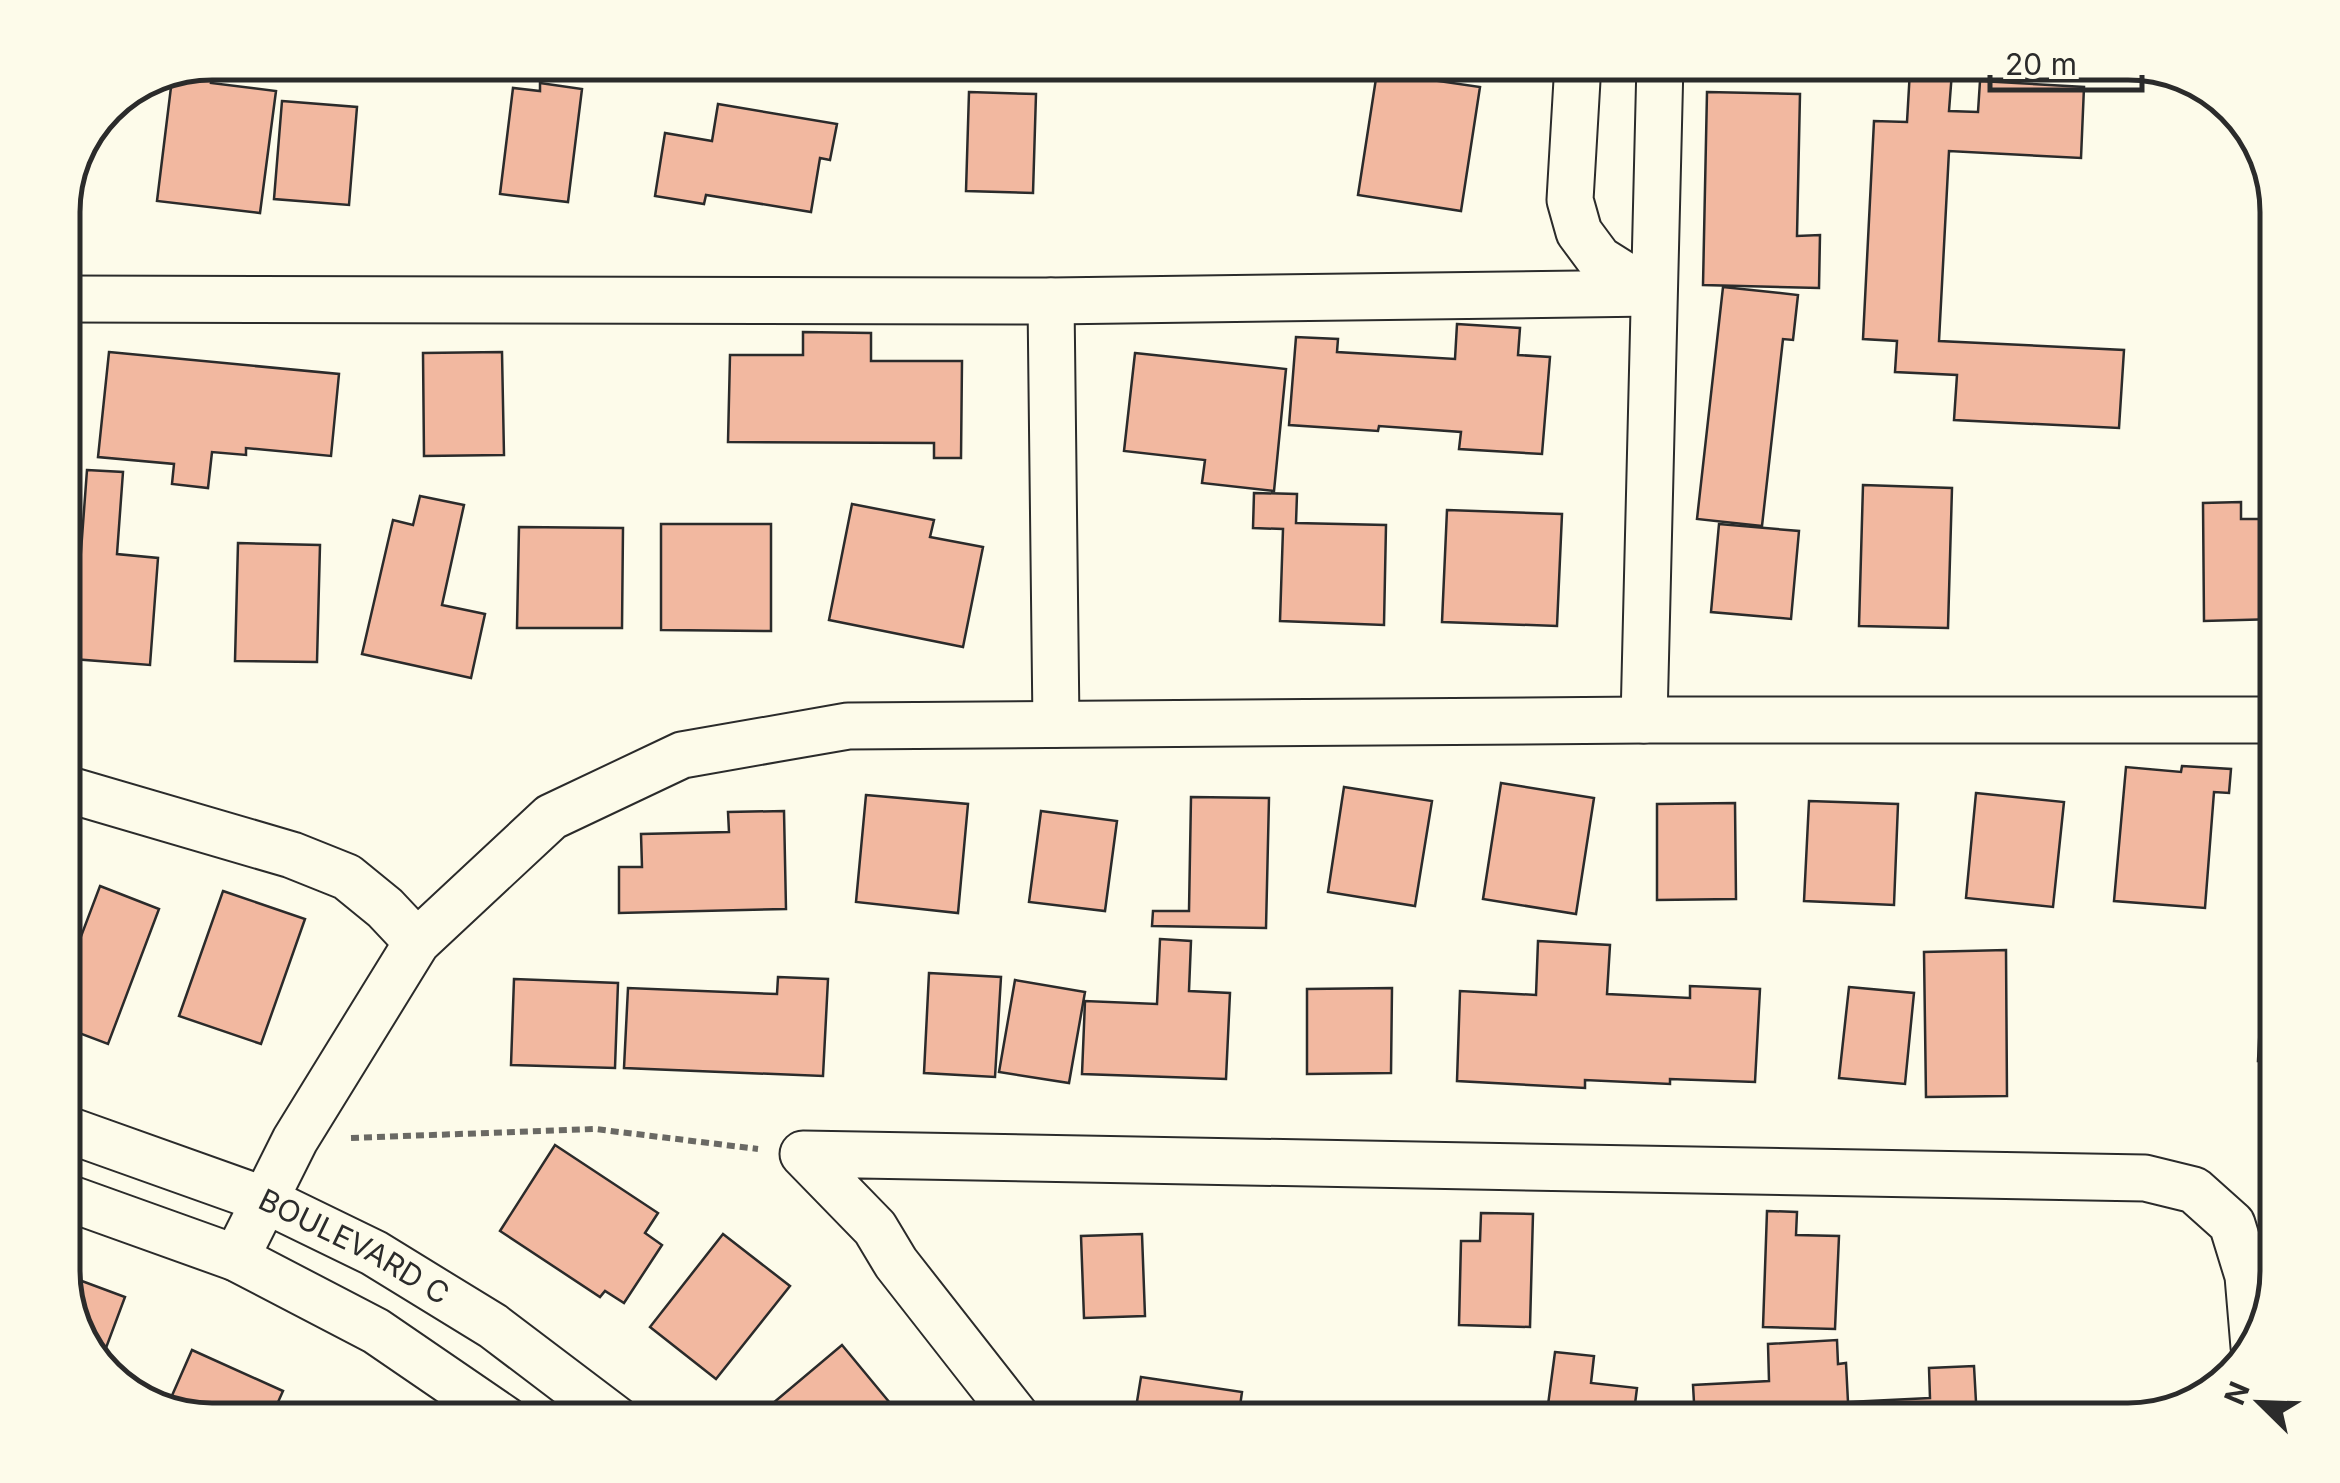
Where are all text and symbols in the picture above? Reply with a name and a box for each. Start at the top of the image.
scale bar [1990,30,2142,92]
text: 20 m [2005,46,2077,82]
street label: BOULEVARD C [253,1181,456,1312]
north arrow [2210,1353,2310,1453]
text: N [2217,1377,2257,1410]

